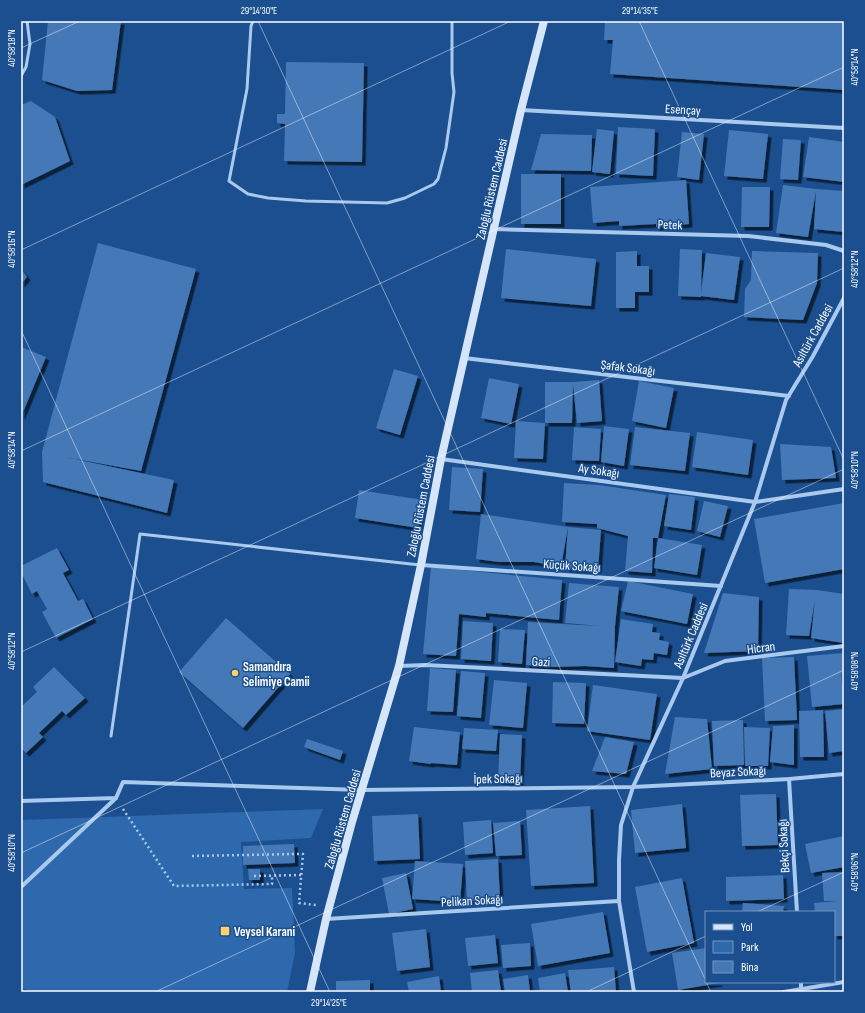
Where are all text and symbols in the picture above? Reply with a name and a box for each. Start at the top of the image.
text: 29°14'30"E [241,5,277,17]
text: 29°14'35"E [622,5,658,17]
text: 40°58'18"N [6,29,18,67]
text: 40°58'14"N [849,48,861,86]
street label: Esençay [665,101,701,119]
street label: Zaloğlu Rüstem Caddesi [473,137,511,241]
street label: Petek [657,217,683,233]
text: 40°58'16"N [6,230,18,268]
text: 40°58'12"N [849,250,861,288]
street label: Asıltürk Caddesi [789,301,837,371]
street label: Şafak Sokağı [600,357,656,379]
text: 40°58'14"N [6,431,18,469]
text: 40°58'10"N [849,451,861,489]
street label: Zaloğlu Rüstem Caddesi [403,454,439,558]
street label: Ay Sokağı [576,460,620,482]
street label: Küçük Sokağı [543,556,601,576]
street label: Asıltürk Caddesi [670,600,712,671]
text: 40°58'12"N [6,632,18,670]
street label: Hicran [746,638,776,658]
text: 40°58'08"N [849,652,861,690]
street label: Gazi [531,654,551,670]
place label: Samandıra Selimiye Camii [243,659,310,690]
marker: Samandıra Selimiye Camii [230,668,240,678]
street label: Beyaz Sokağı [710,763,766,781]
street label: Zaloğlu Rüstem Caddesi [321,768,365,871]
street label: İpek Sokağı [473,770,523,787]
street label: Bekçi Sokağı [775,819,793,873]
text: 40°58'10"N [6,834,18,872]
text: 40°58'06"N [849,853,861,891]
street label: Pelikan Sokağı [441,891,503,911]
legend [705,911,835,983]
text: Yol [741,920,753,935]
place label: Veysel Karani [234,924,295,940]
marker: Veysel Karani [219,925,231,937]
text: Park [741,940,759,955]
text: Bina [741,960,759,975]
text: 29°14'25"E [311,997,347,1009]

